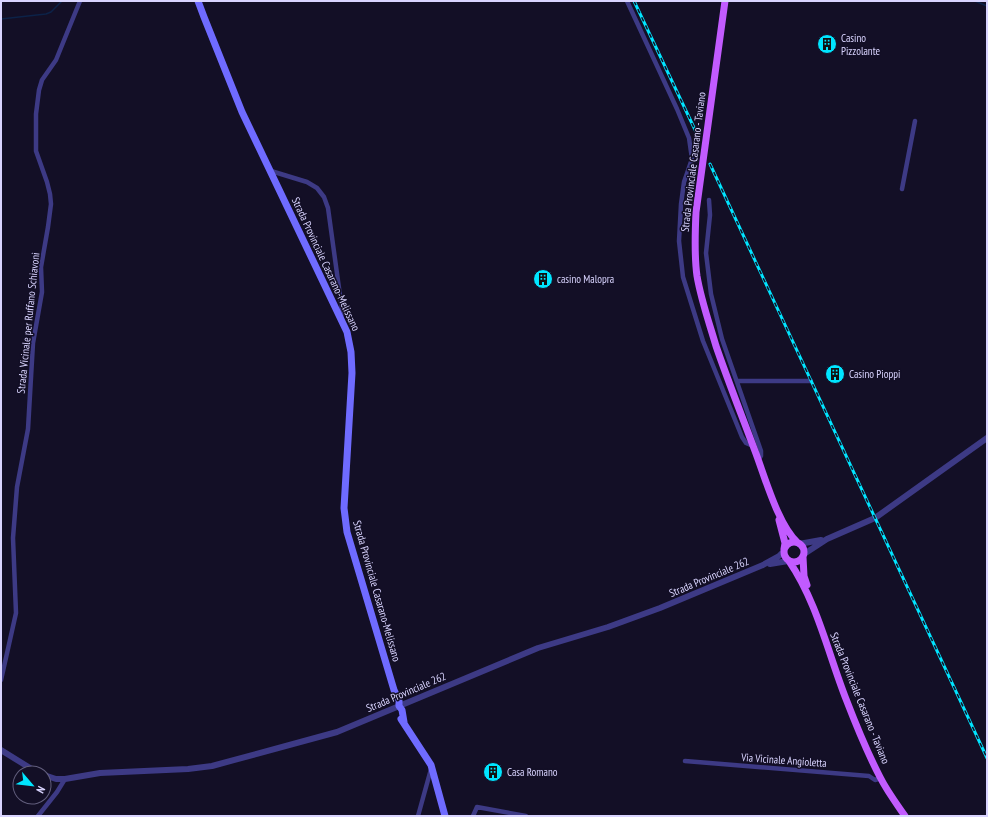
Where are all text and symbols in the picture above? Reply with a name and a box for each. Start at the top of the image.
place label: Casino Pizzolante [841,31,881,58]
building icon: Casino Pizzolante [816,33,838,55]
street label: Strada Provinciale Casarano - Taviano [677,91,709,233]
street label: Strada Provinciale Casarano-Melissano [289,195,363,333]
street label: Strada Vicinale per Ruffano Schiavoni [14,252,42,394]
building icon: casino Malopra [532,268,554,290]
place label: casino Malopra [557,272,614,286]
building icon: Casino Pioppi [824,363,846,385]
place label: Casino Pioppi [849,367,900,381]
street label: Strada Provinciale Casarano-Melissano [350,519,404,663]
street label: Strada Provinciale 262 [667,554,751,600]
street label: Strada Provinciale Casarano - Taviano [827,630,893,766]
street label: Strada Provinciale 262 [364,669,448,715]
street label: Via Vicinale Angioletta [740,750,827,770]
building icon: Casa Romano [482,761,504,783]
north arrow [12,765,52,805]
place label: Casa Romano [507,765,558,779]
text: N [33,784,48,796]

